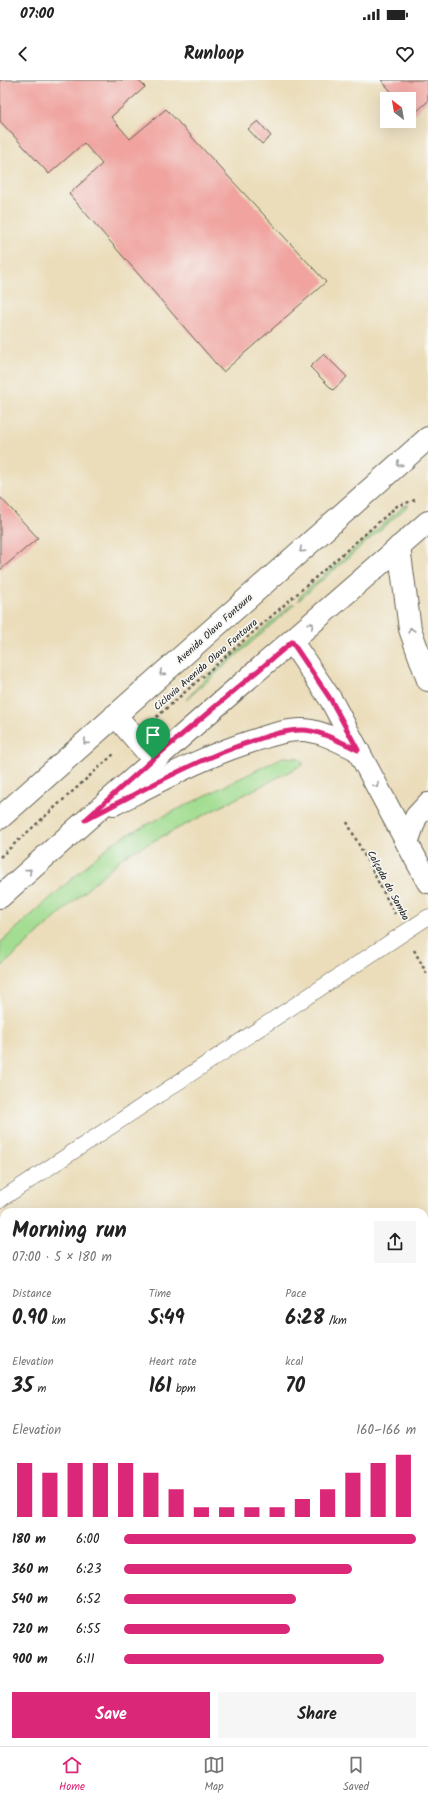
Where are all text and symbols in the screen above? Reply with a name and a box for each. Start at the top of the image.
text: 07:00 [20,2,54,26]
text: Runloop [184,40,244,69]
icon: back [12,43,34,65]
icon: heart [394,43,416,65]
north arrow [380,92,416,128]
map controls [380,92,416,128]
one-way arrow [396,459,404,466]
one-way arrow [299,545,306,552]
street label: Avenida Olavo Fontoura [173,590,257,668]
street label: Ciclovia Avenida Olavo Fontoura [150,615,262,715]
one-way arrow [306,622,314,629]
one-way arrow [407,627,416,634]
one-way arrow [160,669,167,676]
pin [136,718,170,759]
icon: arrive [142,724,164,746]
one-way arrow [83,737,91,744]
one-way arrow [372,781,379,788]
street label: Calçada do Samba [363,848,413,924]
one-way arrow [24,868,32,875]
text: Morning run [12,1214,127,1249]
button: share [374,1221,416,1263]
text: 07:00 · 5 × 180 m [12,1247,112,1268]
text: Distance [12,1285,52,1303]
text: Time [149,1285,171,1303]
text: Pace [285,1285,306,1303]
text: 0.90 [12,1303,47,1335]
text: 5:49 [149,1303,185,1335]
text: 6:28 [285,1303,325,1335]
text: km [47,1312,66,1330]
text: /km [325,1312,347,1330]
text: Elevation [12,1353,54,1371]
text: Heart rate [149,1353,196,1371]
text: kcal [285,1353,303,1371]
text: 35 [12,1371,33,1403]
text: 161 [149,1371,172,1403]
text: 70 [285,1371,305,1403]
text: m [33,1380,46,1398]
text: bpm [172,1380,196,1398]
text: Elevation [12,1420,61,1441]
text: 160–166 m [356,1420,416,1441]
text: 180 m [12,1529,46,1550]
text: 6:00 [76,1529,99,1550]
text: 360 m [12,1559,48,1580]
text: 6:23 [76,1559,101,1580]
text: 540 m [12,1589,48,1610]
text: 6:52 [76,1589,101,1610]
text: 720 m [12,1619,48,1640]
text: 6:55 [76,1619,100,1640]
text: 900 m [12,1649,48,1670]
text: 6:11 [76,1649,95,1670]
button: Save [12,1692,210,1738]
button: Share [218,1692,416,1738]
tab: Home [59,1754,85,1796]
tab: Map [203,1754,225,1796]
tab: Saved [343,1754,369,1796]

